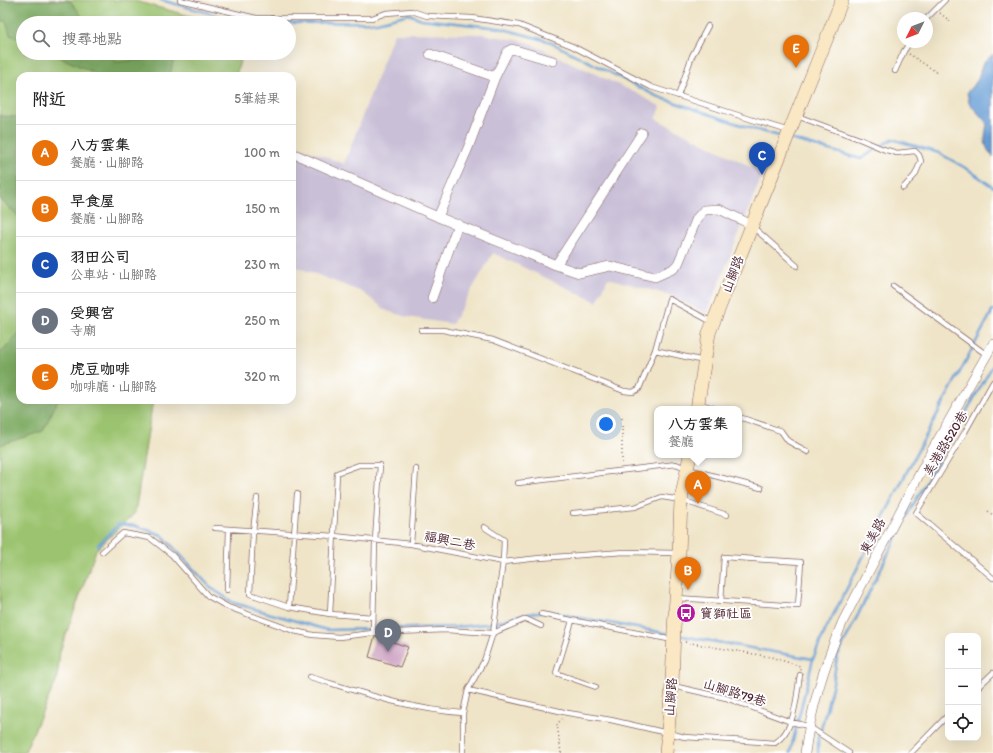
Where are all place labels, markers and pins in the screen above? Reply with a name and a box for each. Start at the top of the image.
pin: E [783,35,809,68]
pin: C [749,142,775,175]
pin: A [685,471,711,504]
pin: B [675,557,701,590]
bus stop icon: 寶獅社區 [675,602,697,624]
place label: 寶獅社區 [700,606,752,621]
pin: D [375,619,401,652]

